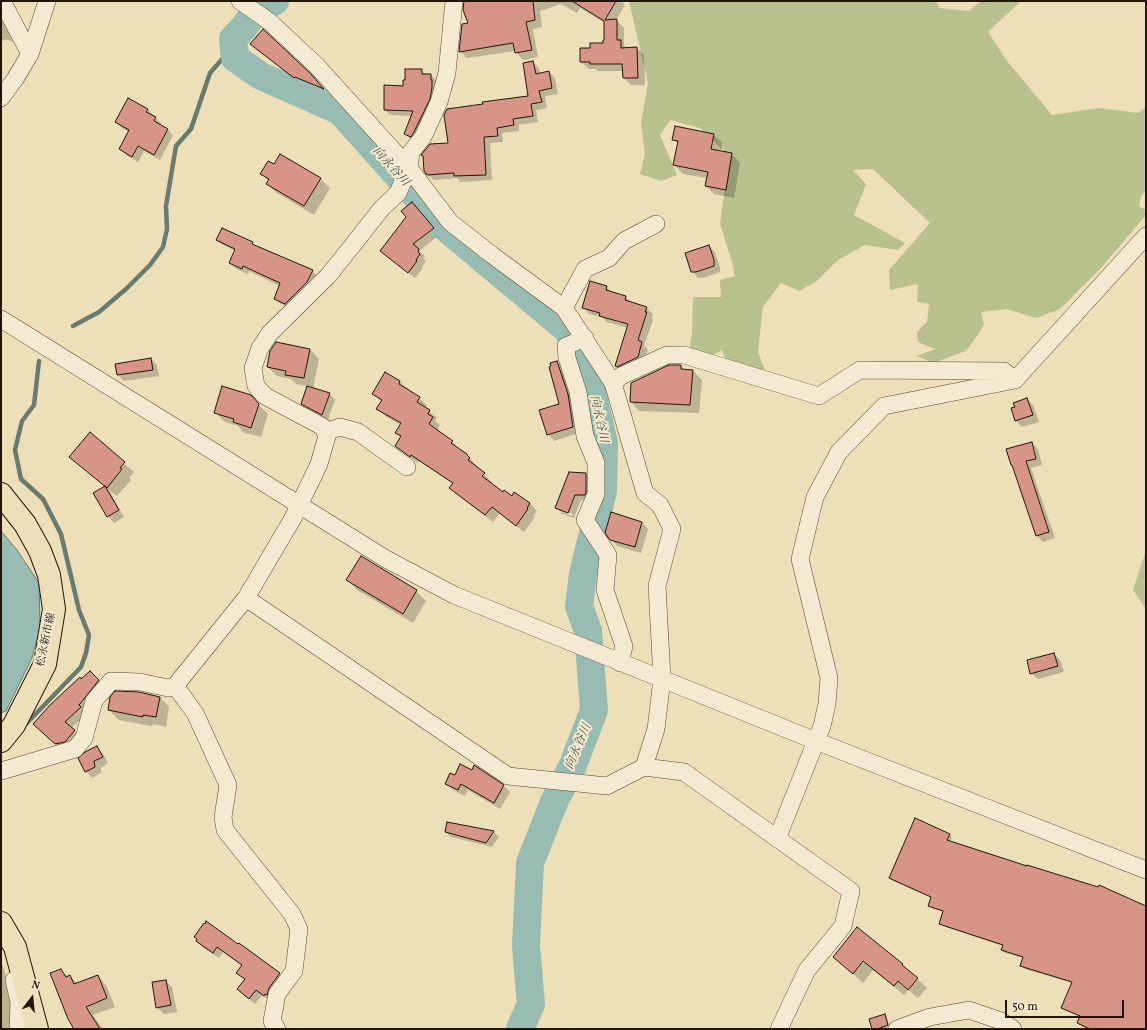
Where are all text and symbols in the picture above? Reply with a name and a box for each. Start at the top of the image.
water label: 向永谷川 [369,144,411,190]
water label: 向永谷川 [586,394,610,444]
street label: 松永新市線 [35,612,59,668]
water label: 向永谷川 [563,722,595,772]
north arrow [12,978,52,1018]
text: N [30,978,41,994]
scale bar [1007,992,1126,1018]
text: 50 m [1012,999,1038,1015]

